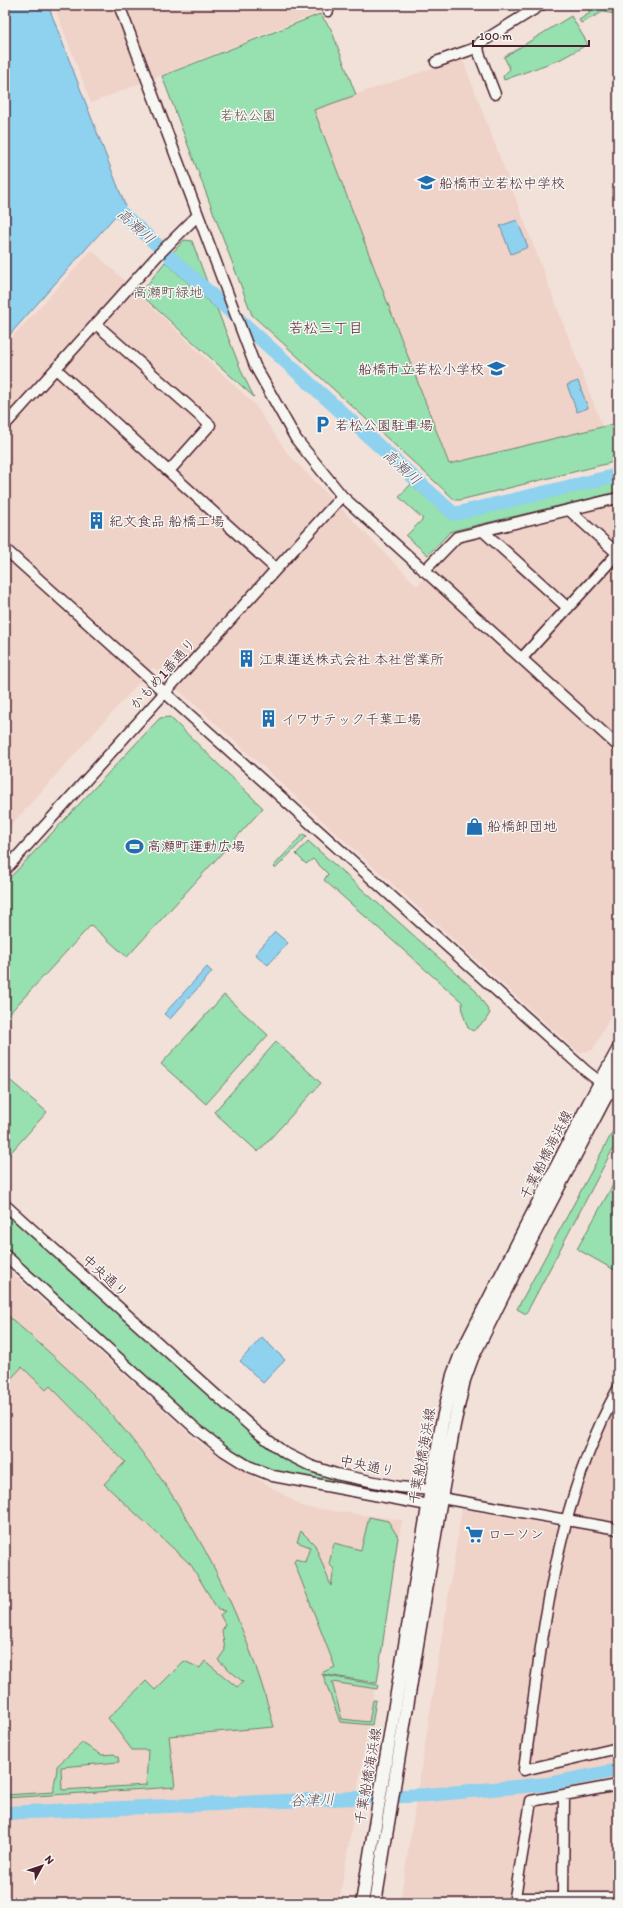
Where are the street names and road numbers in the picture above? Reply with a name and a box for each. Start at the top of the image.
street label: かもめ1番通り [126,635,200,713]
street label: 千葉船橋海浜線 [516,1107,576,1203]
street label: 中央通り [79,1251,131,1301]
street label: 千葉船橋海浜線 [405,1406,439,1506]
street label: 中央通り [338,1452,396,1480]
street label: 千葉船橋海浜線 [351,1726,385,1826]

